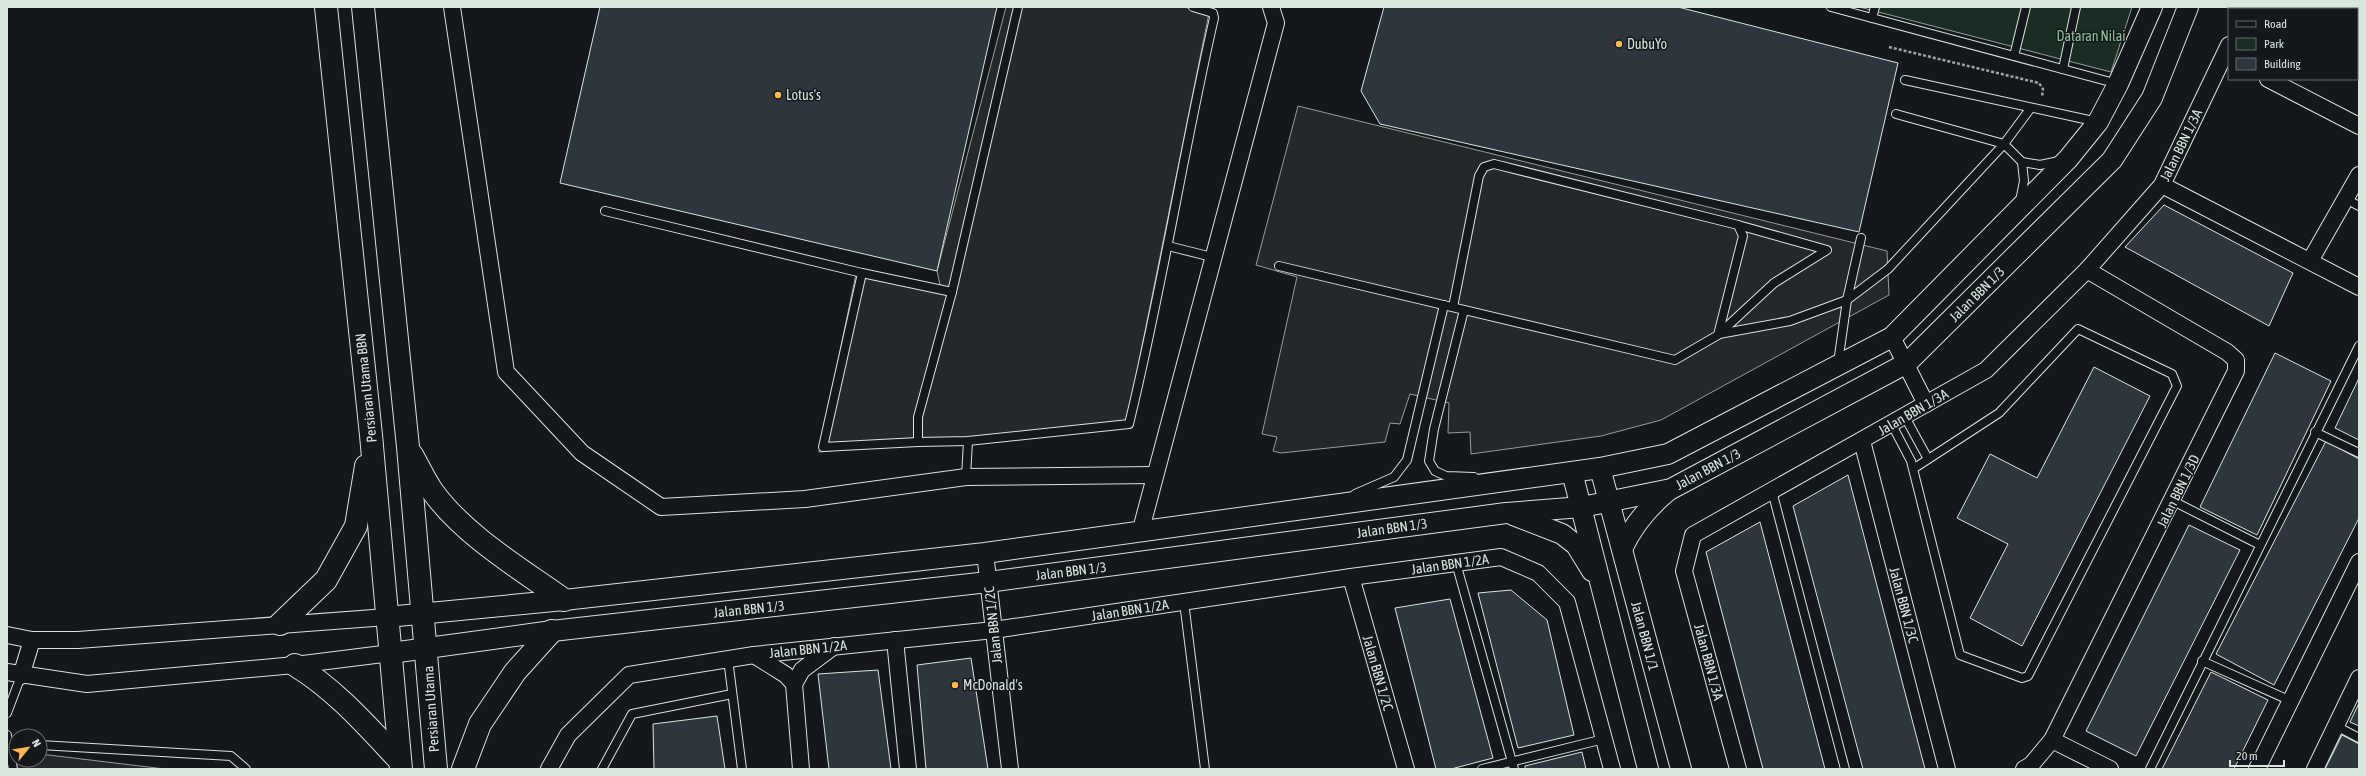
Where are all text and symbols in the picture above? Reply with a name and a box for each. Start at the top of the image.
legend [2228,8,2358,80]
text: Road [2264,17,2287,31]
park label: Dataran Nilai [2057,28,2125,44]
place label: DubuYo [1627,36,1667,52]
text: Park [2264,37,2285,51]
marker: DubuYo [1614,39,1624,49]
text: Building [2264,57,2302,71]
place label: Lotus's [786,87,821,103]
marker: Lotus's [773,90,783,100]
street label: Jalan BBN 1/3A [2157,106,2205,184]
street label: Jalan BBN 1/3 [1946,263,2008,325]
street label: Persiaran Utama BBN [352,333,380,443]
street label: Jalan BBN 1/3A [1875,385,1951,438]
street label: Jalan BBN 1/3 [1673,445,1743,493]
street label: Jalan BBN 1/3D [2153,452,2203,530]
street label: Jalan BBN 1/3 [1356,515,1428,541]
street label: Jalan BBN 1/2A [1410,551,1490,577]
street label: Jalan BBN 1/3 [1035,559,1107,583]
street label: Jalan BBN 1/3C [1886,565,1922,645]
street label: Jalan BBN 1/2C [981,585,1005,664]
street label: Jalan BBN 1/2A [1090,596,1170,624]
street label: Jalan BBN 1/3 [713,597,785,621]
street label: Jalan BBN 1/1 [1628,600,1662,672]
street label: Jalan BBN 1/3A [1691,622,1727,702]
street label: Jalan BBN 1/2C [1360,634,1397,713]
street label: Jalan BBN 1/2A [768,637,848,661]
street label: Persiaran Utama [420,665,442,753]
place label: McDonald's [963,677,1023,693]
marker: McDonald's [950,680,960,690]
north arrow [8,728,48,768]
text: N [30,737,43,749]
scale bar [2230,742,2284,768]
text: 20 m [2236,749,2258,763]

